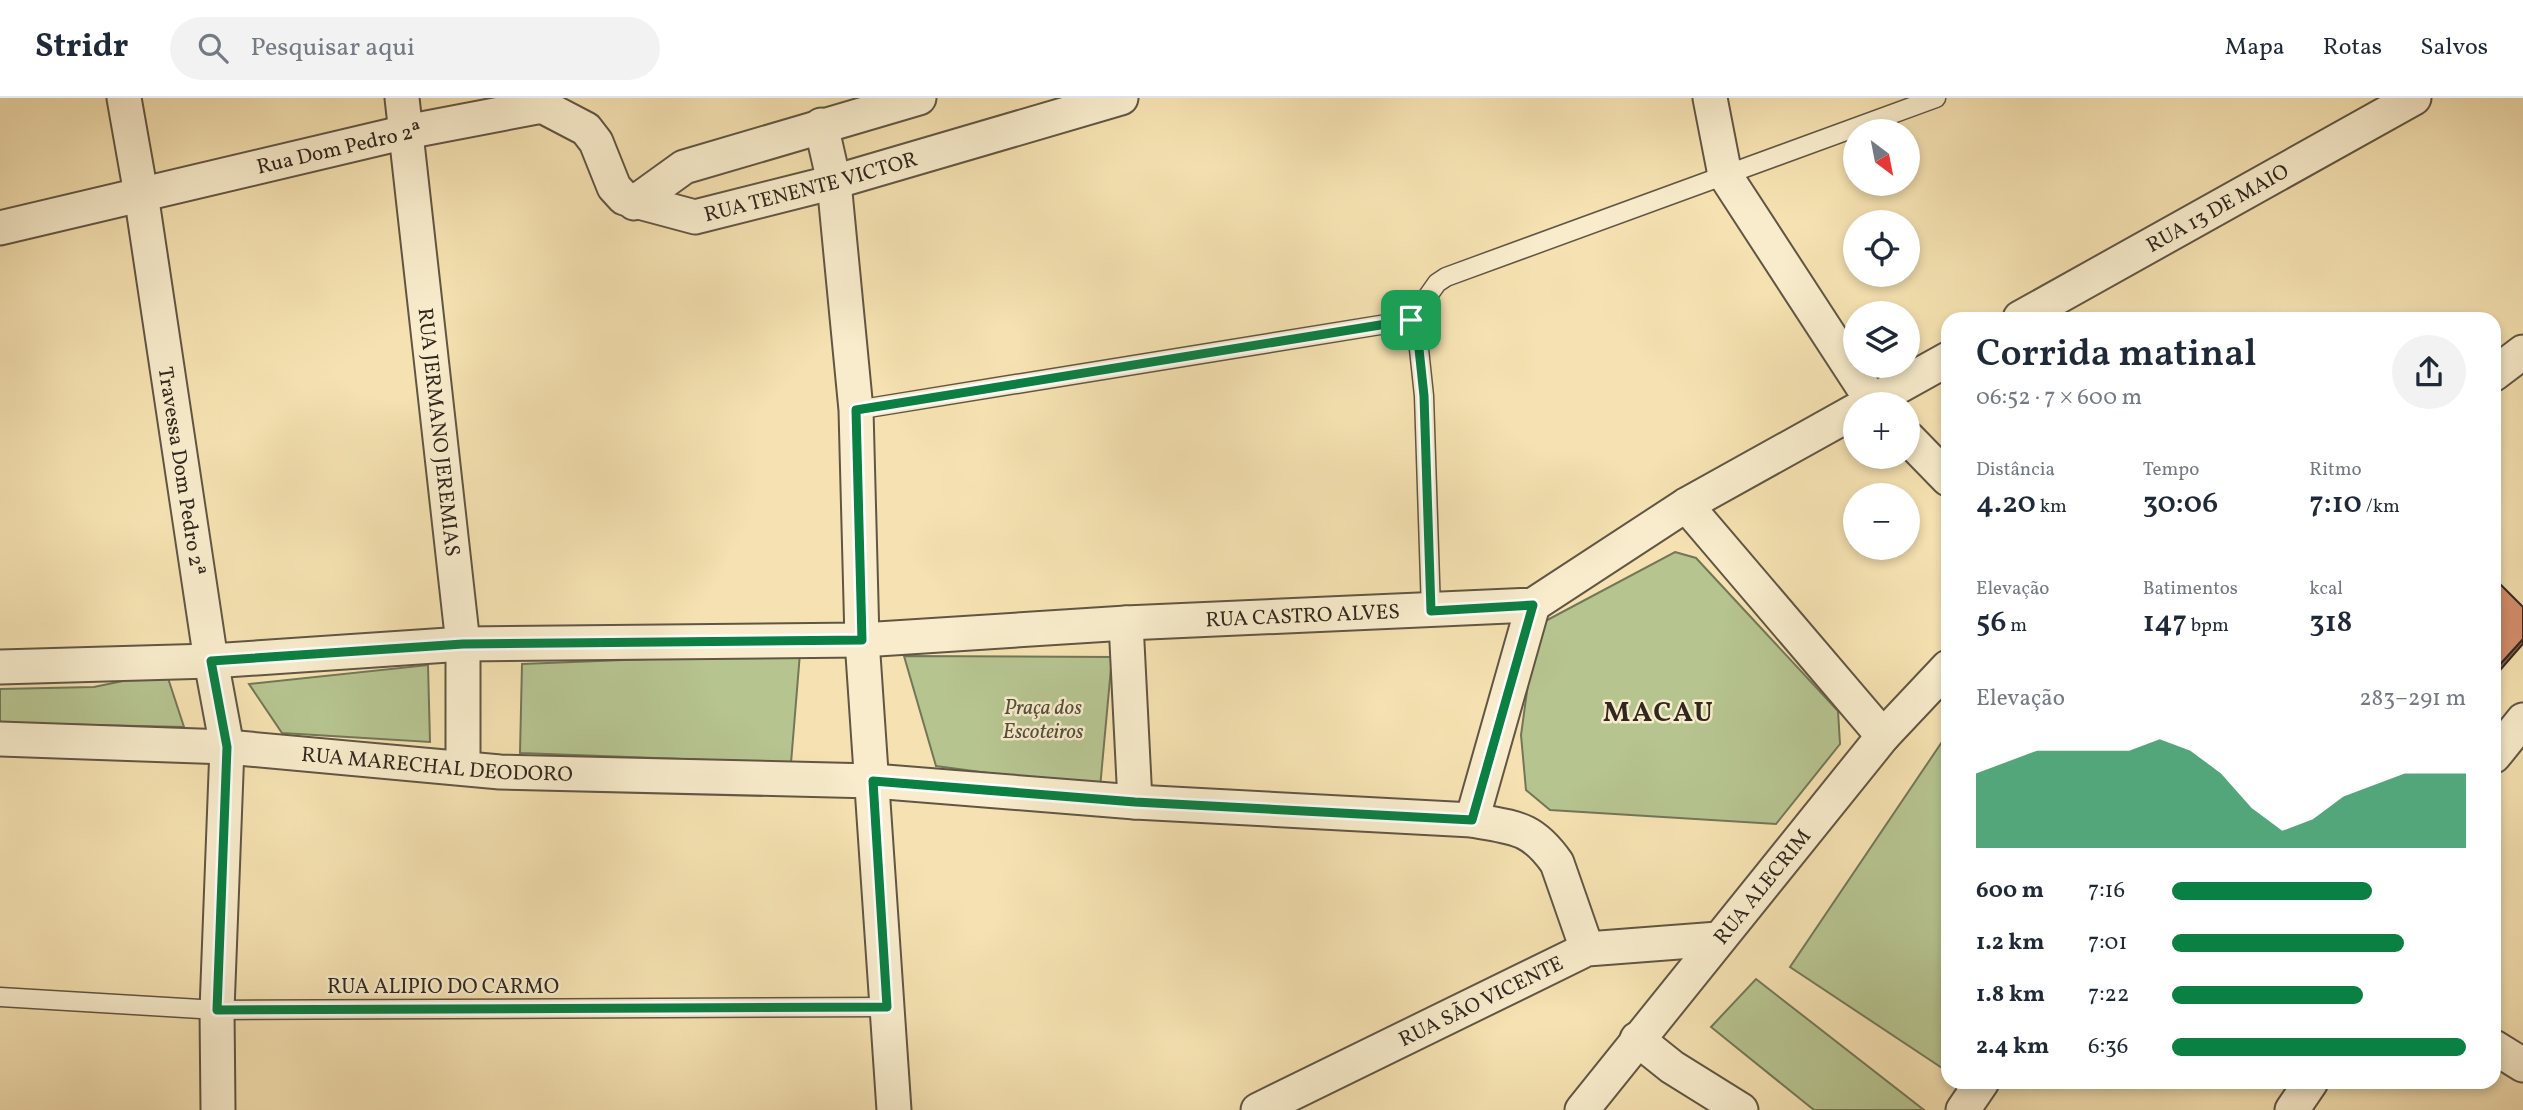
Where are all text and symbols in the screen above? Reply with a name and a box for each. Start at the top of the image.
search box [170,17,660,80]
text: Stridr [35,25,128,71]
icon: search [194,29,232,67]
text: Pesquisar aqui [250,30,415,66]
text: Mapa [2225,31,2285,65]
text: Rotas [2323,31,2382,65]
text: Salvos [2420,31,2488,65]
street label: Rua Dom Pedro 2ª [254,116,425,183]
north arrow [1843,119,1920,196]
map controls [1843,119,1920,560]
street label: RUA TENENTE VICTOR [701,145,921,230]
street label: RUA 13 DE MAIO [2141,158,2295,261]
button: locate [1843,210,1920,287]
pin [1381,290,1441,350]
icon: arrive [1392,301,1430,339]
button: layers [1843,301,1920,378]
street label: RUA JERMANO JEREMIAS [410,306,466,558]
text: Corrida matinal [1976,329,2257,382]
button: share [2392,335,2466,409]
street label: Travessa Dom Pedro 2ª [150,365,211,578]
text: 06:52 · 7 × 600 m [1976,382,2142,414]
button: + [1843,392,1920,469]
text: Distância [1976,457,2055,483]
text: Tempo [2143,457,2199,483]
text: Ritmo [2309,457,2362,483]
button: − [1843,483,1920,560]
text: 4.20 [1976,483,2036,525]
text: 30:06 [2143,483,2218,525]
text: 7:10 [2309,483,2362,525]
text: km [2036,494,2067,520]
text: /km [2362,494,2400,520]
text: Elevação [1976,576,2049,602]
text: Batimentos [2143,576,2238,602]
text: kcal [2309,576,2343,602]
street label: RUA CASTRO ALVES [1205,598,1400,635]
text: 56 [1976,602,2006,644]
text: 147 [2143,602,2187,644]
text: 318 [2309,602,2352,644]
text: m [2006,613,2027,639]
text: bpm [2187,613,2229,639]
text: Elevação [1976,683,2065,715]
text: 283–291 m [2359,683,2466,715]
park label: Praça dos Escoteiros [1002,694,1084,747]
district label: MACAU [1603,694,1715,733]
street label: RUA MARECHAL DEODORO [300,741,573,790]
street label: RUA ALECRIM [1708,823,1819,951]
text: 600 m [1976,875,2044,907]
text: 7:16 [2088,875,2125,907]
text: 1.2 km [1976,927,2045,959]
text: 7:01 [2088,927,2127,959]
street label: RUA SÃO VICENTE [1394,950,1569,1055]
street label: RUA ALIPIO DO CARMO [327,973,559,1002]
text: 1.8 km [1976,979,2045,1011]
text: 7:22 [2088,979,2129,1011]
text: 2.4 km [1976,1031,2049,1063]
text: 6:36 [2088,1031,2129,1063]

